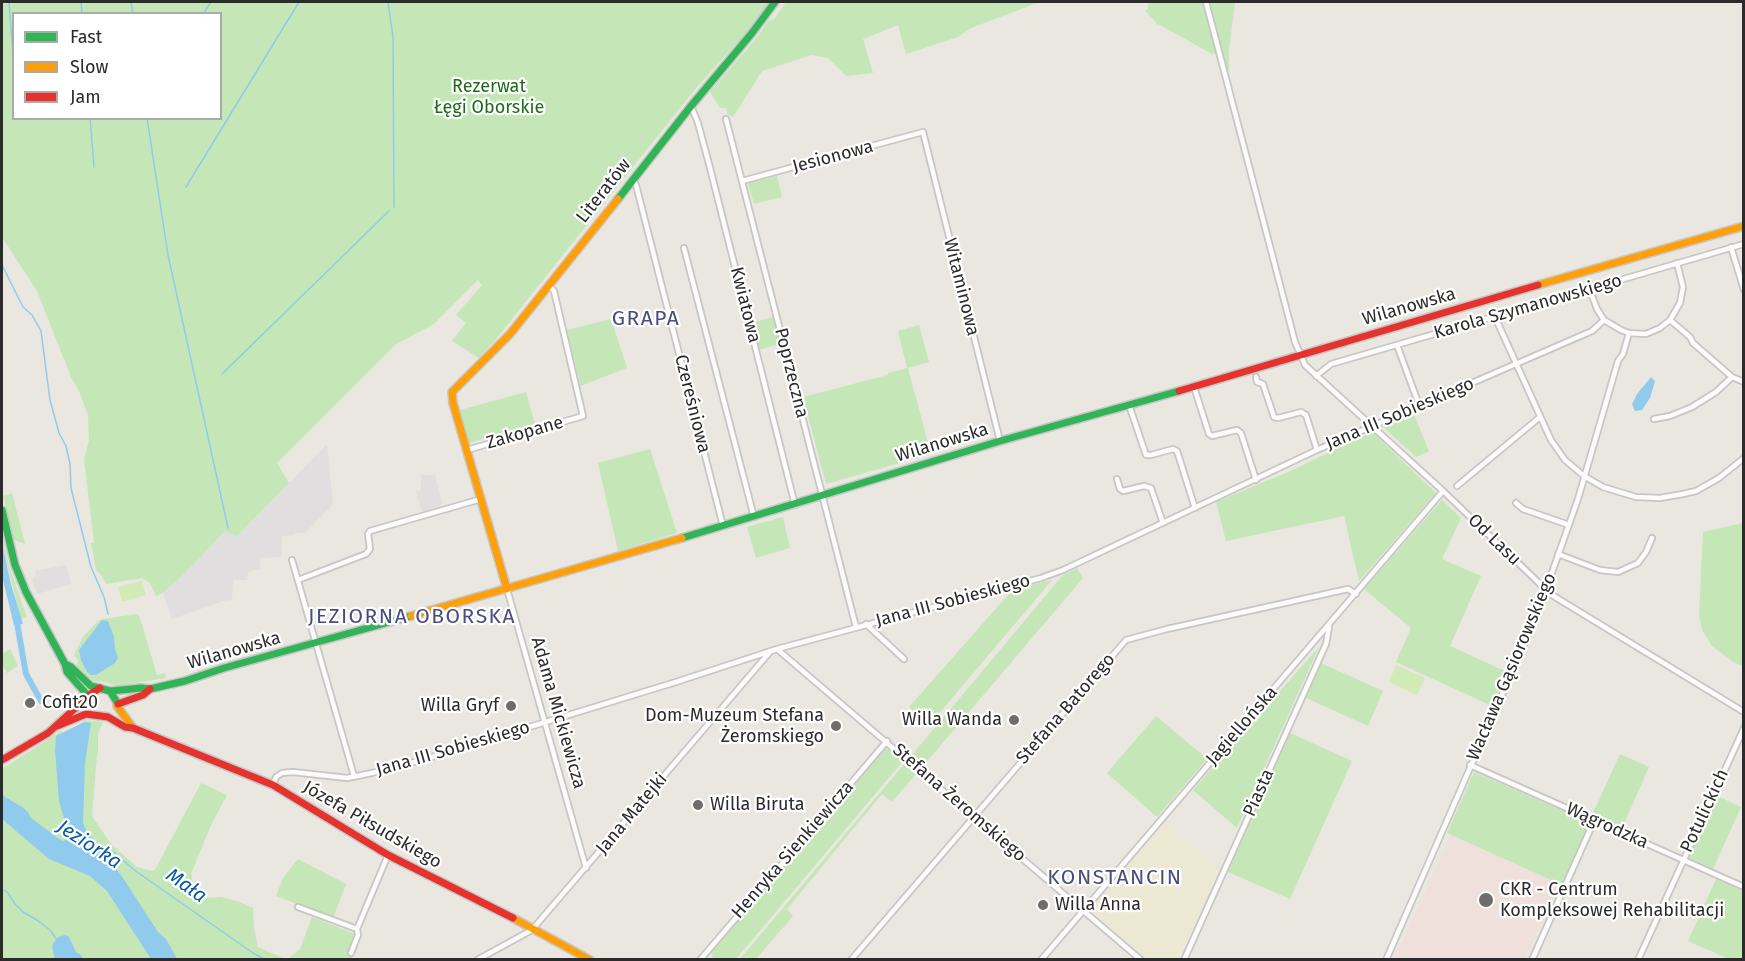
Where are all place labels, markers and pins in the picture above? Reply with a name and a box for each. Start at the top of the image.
place label: Cofit20 [42,692,98,714]
place label: Willa Gryf [421,695,499,717]
marker: Cofit20 [23,696,37,710]
marker: Willa Gryf [504,699,518,713]
place label: Dom-Muzeum Stefana Żeromskiego [645,705,824,748]
place label: Willa Wanda [902,709,1002,731]
marker: Willa Wanda [1007,713,1021,727]
marker: Dom-Muzeum Stefana Żeromskiego [829,719,843,733]
place label: Willa Biruta [710,794,805,816]
marker: Willa Biruta [691,798,705,812]
place label: CKR - Centrum Kompleksowej Rehabilitacji [1500,879,1724,922]
marker: CKR - Centrum Kompleksowej Rehabilitacji [1477,891,1495,909]
place label: Willa Anna [1055,894,1141,916]
marker: Willa Anna [1036,898,1050,912]

